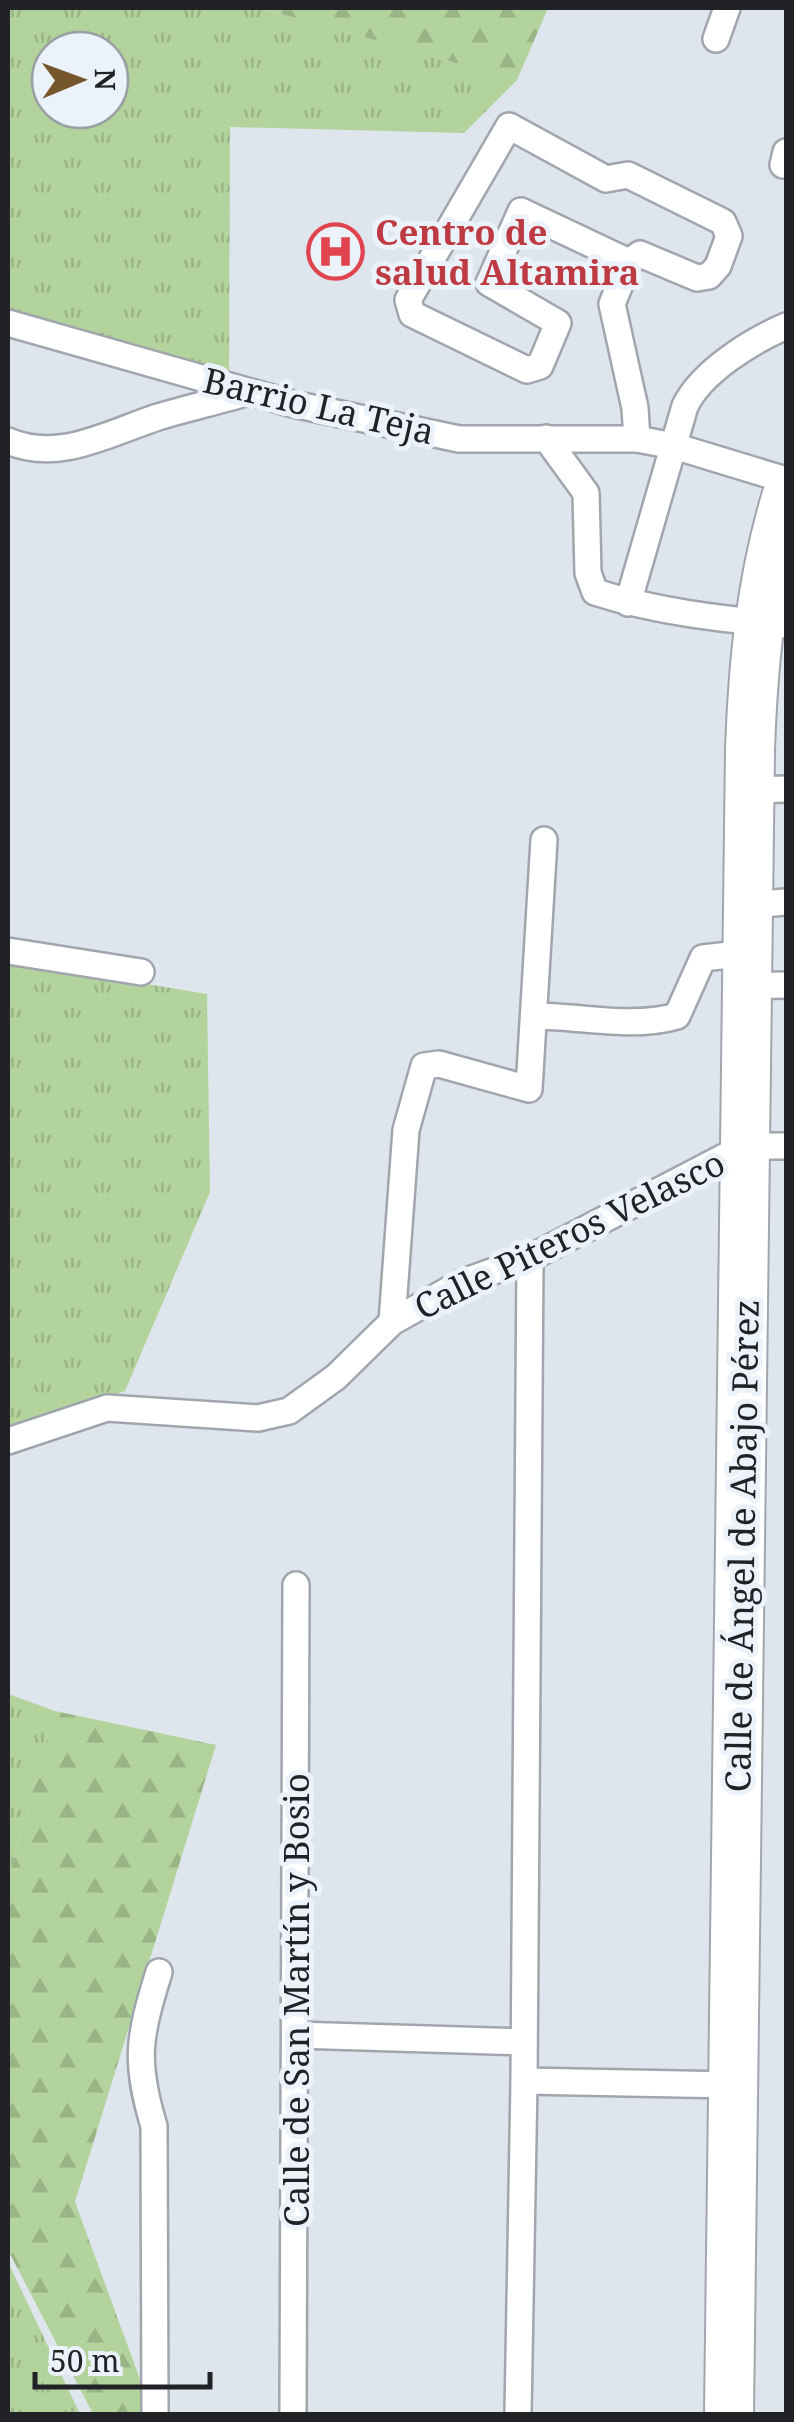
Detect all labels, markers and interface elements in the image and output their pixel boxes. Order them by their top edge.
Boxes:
north arrow [30,30,130,130]
text: N [87,68,125,91]
place label: Centro de salud Altamira [375,208,640,295]
hospital icon: Centro de salud Altamira [306,221,366,281]
street label: Barrio La Teja [199,356,439,454]
street label: Calle Piteros Velasco [406,1138,732,1330]
street label: Calle de Ángel de Abajo Pérez [713,1299,769,1793]
street label: Calle de San Martín y Bosio [272,1773,319,2227]
scale bar [35,2327,210,2389]
text: 50 m [50,2340,120,2381]

